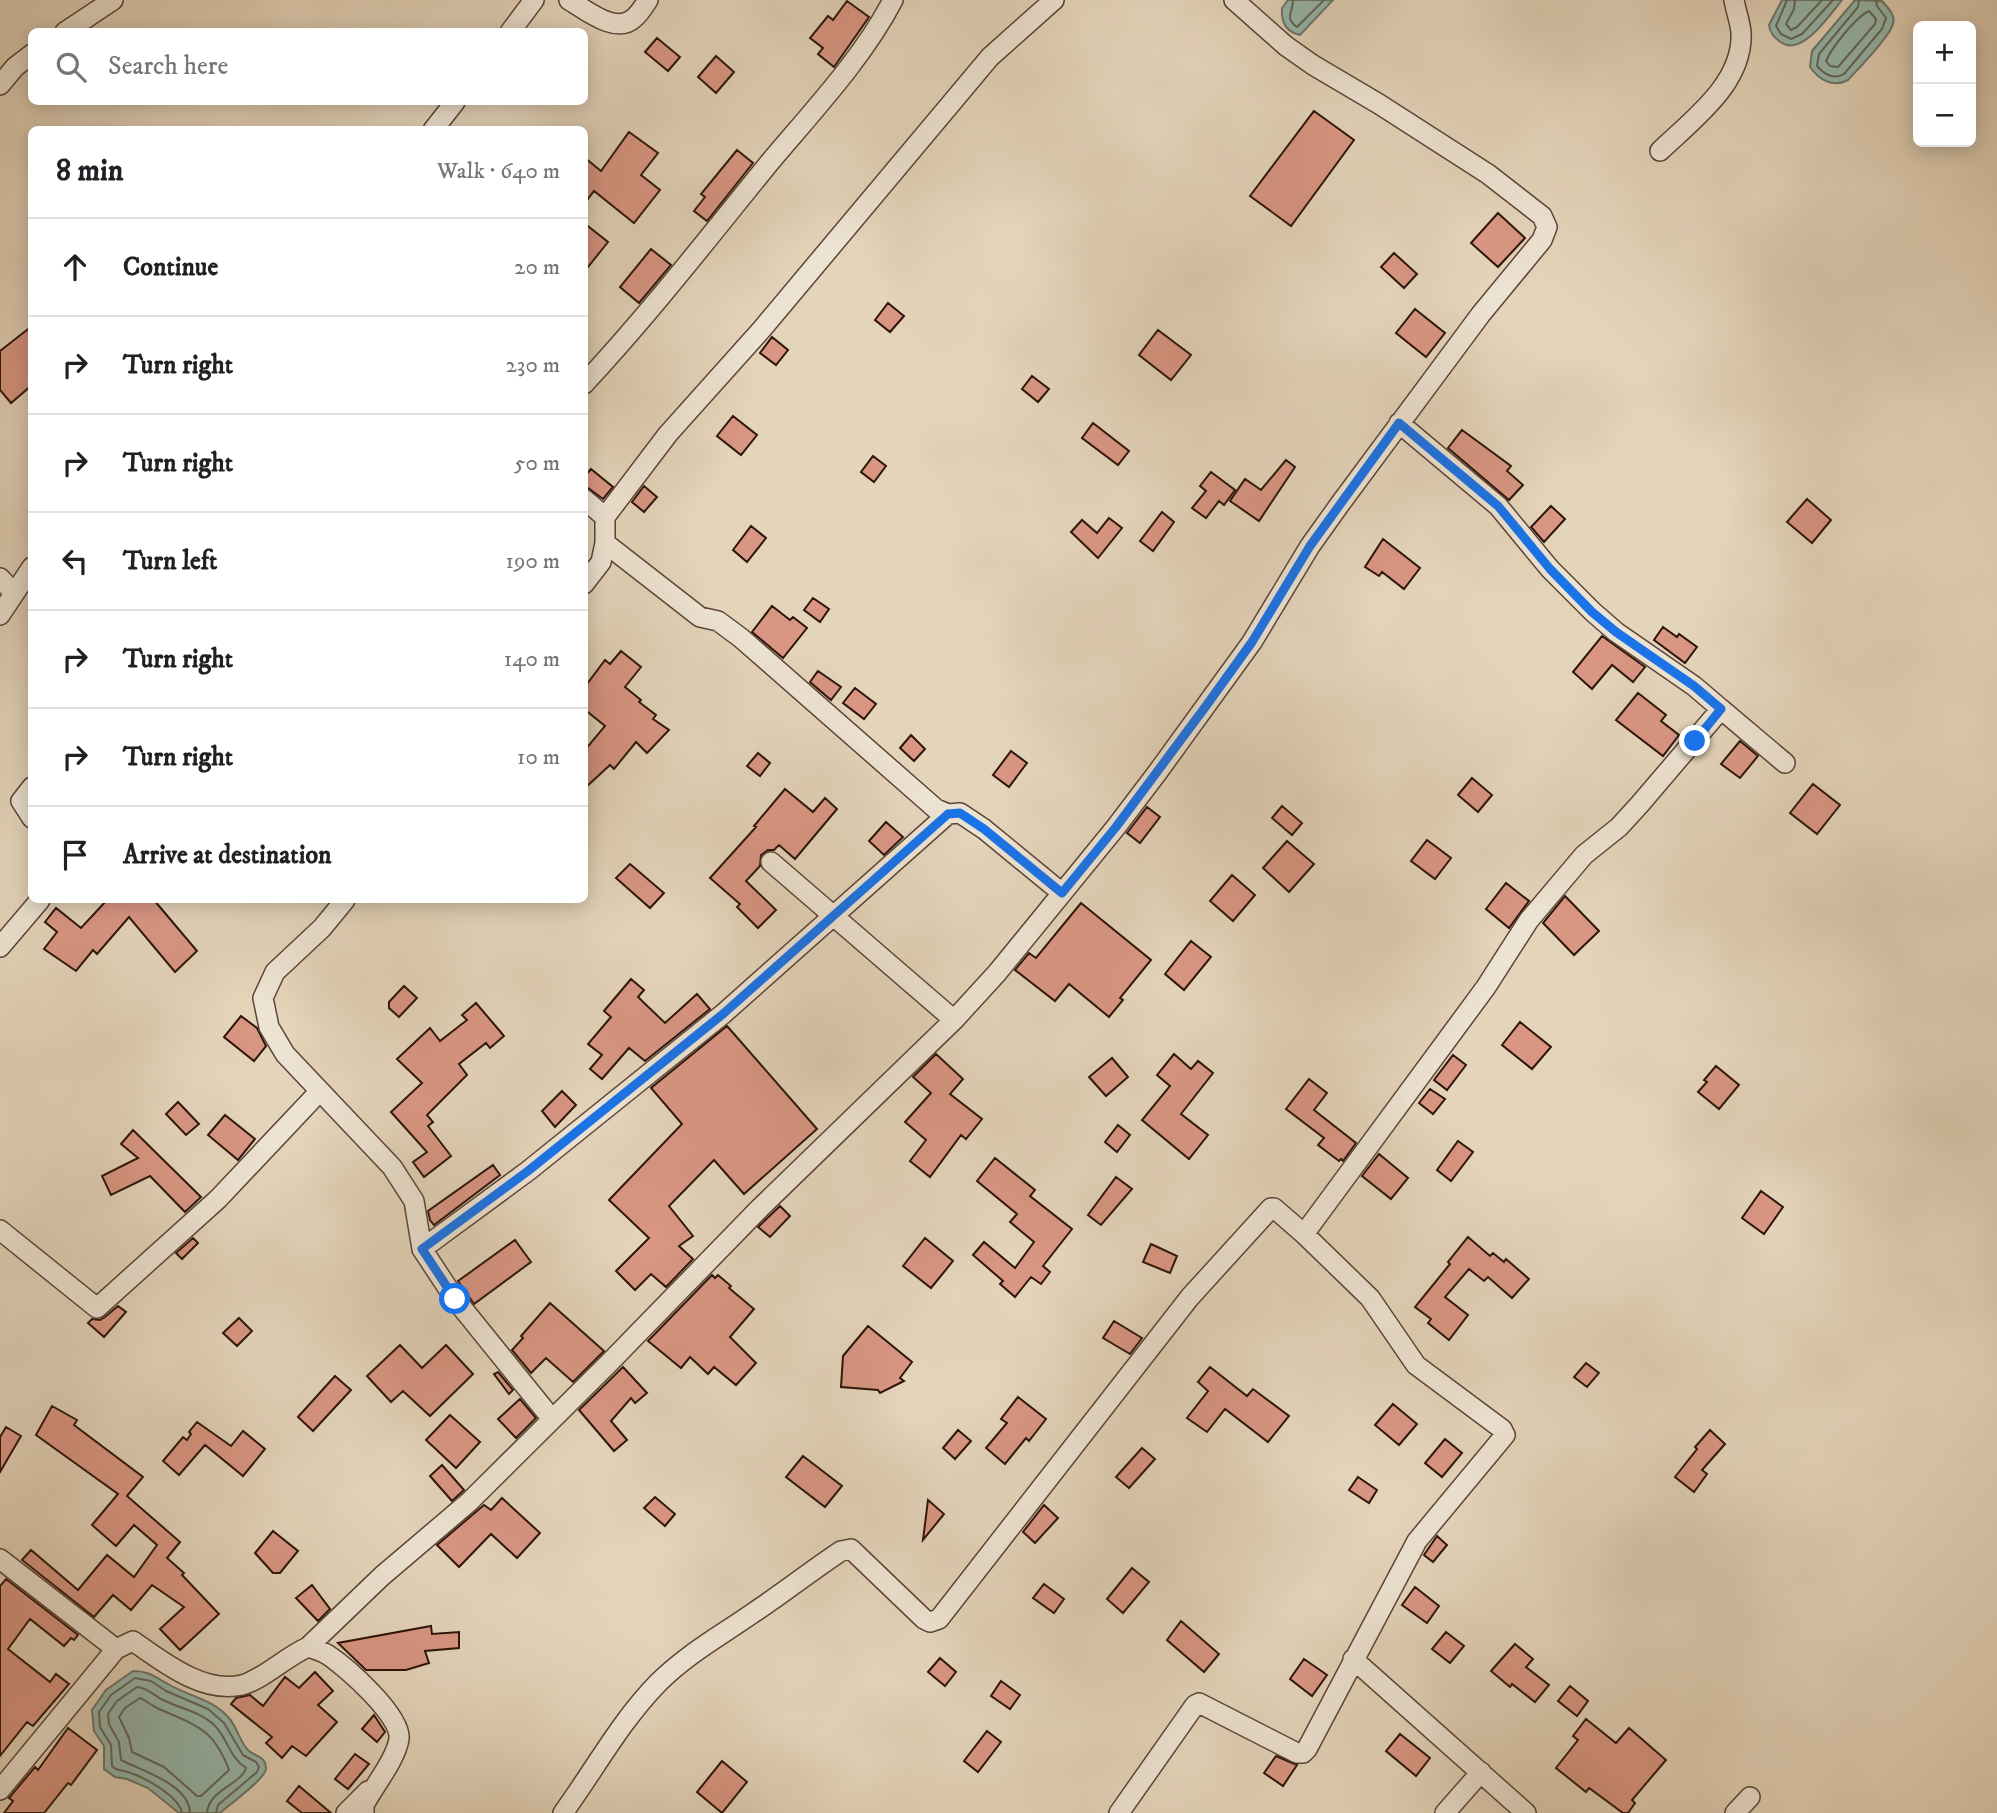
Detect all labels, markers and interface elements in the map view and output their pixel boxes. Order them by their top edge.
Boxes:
map controls [1913,21,1976,147]
button: + [1913,21,1976,84]
search box [28,28,588,105]
icon: search [52,48,90,86]
text: Search here [108,50,228,83]
button: − [1913,84,1976,147]
text: 8 min [56,153,123,190]
text: Walk · 640 m [437,157,560,186]
icon: ahead [56,248,94,286]
text: Continue [123,251,218,284]
text: 20 m [514,253,560,282]
icon: right [56,346,94,384]
text: Turn right [123,349,233,382]
text: 230 m [506,351,560,380]
icon: right [56,444,94,482]
text: Turn right [123,447,233,480]
text: 50 m [514,449,560,478]
icon: left [56,542,94,580]
text: Turn left [123,545,217,578]
text: 190 m [506,547,560,576]
icon: right [56,640,94,678]
text: Turn right [123,643,233,676]
text: 140 m [504,645,560,674]
route end [1679,725,1710,756]
icon: right [56,738,94,776]
text: Turn right [123,741,233,774]
text: 10 m [517,743,560,772]
icon: arrive [56,836,94,874]
text: Arrive at destination [123,839,332,872]
route start [439,1283,470,1314]

